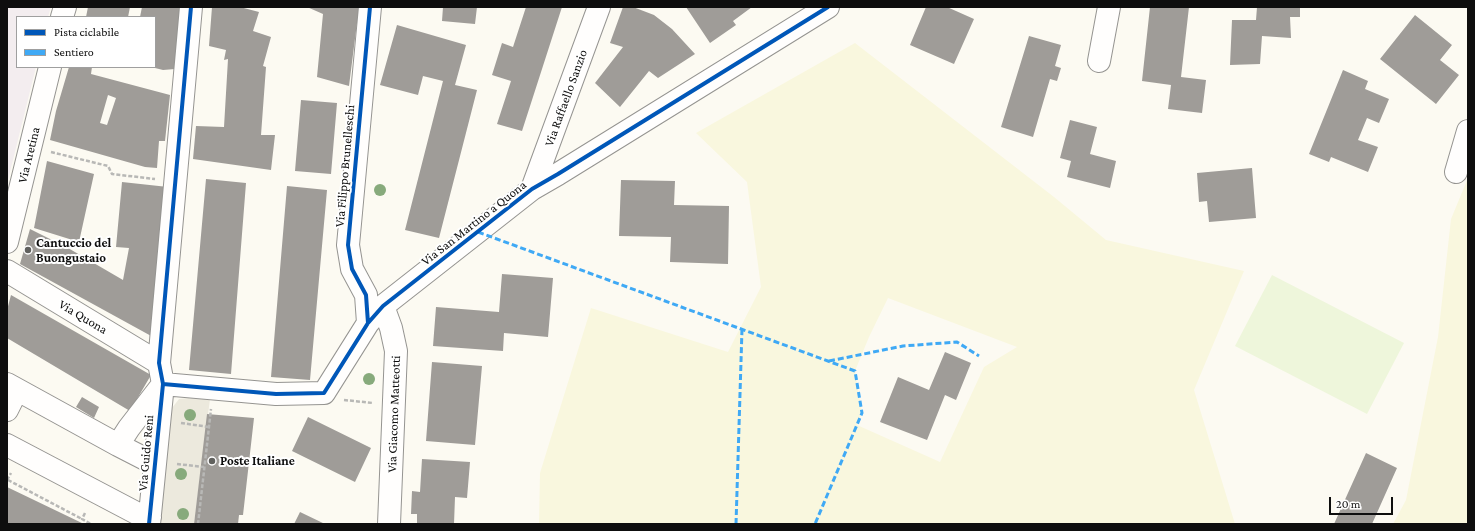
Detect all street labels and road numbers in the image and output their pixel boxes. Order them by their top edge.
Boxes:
street label: Via Raffaello Sanzio [541,48,591,148]
street label: Via Filippo Brunelleschi [332,104,358,228]
street label: Via Aretina [15,125,43,185]
street label: Via San Martino a Quona [418,177,530,269]
street label: Via Quona [56,296,110,338]
street label: Via Giacomo Matteotti [384,355,404,473]
street label: Via Guido Reni [135,414,157,492]

